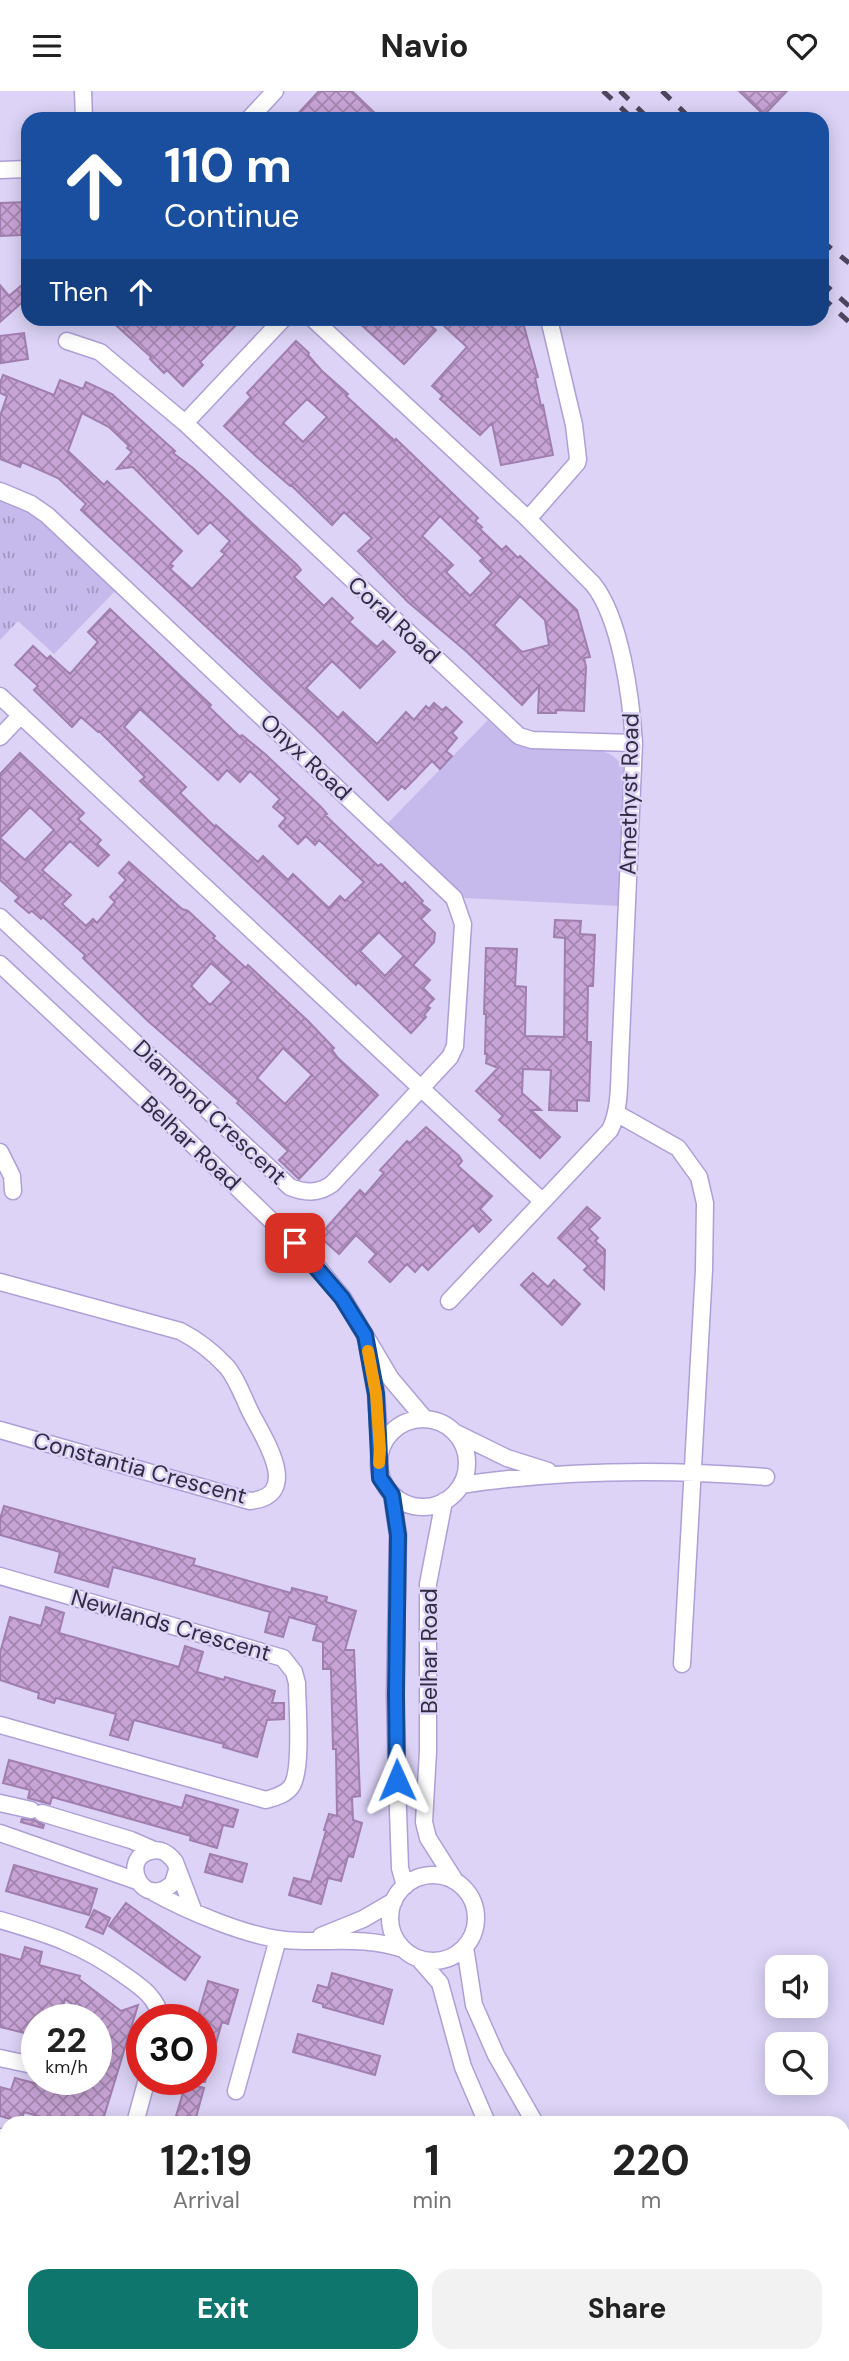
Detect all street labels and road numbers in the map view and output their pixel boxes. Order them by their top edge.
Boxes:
street label: Coral Road [341,569,447,671]
street label: Onyx Road [254,707,358,807]
street label: Amethyst Road [613,713,645,875]
street label: Diamond Crescent [127,1033,293,1191]
street label: Belhar Road [135,1089,247,1197]
street label: Constantia Crescent [30,1425,250,1511]
street label: Newlands Crescent [68,1582,274,1668]
street label: Belhar Road [414,1588,444,1714]

